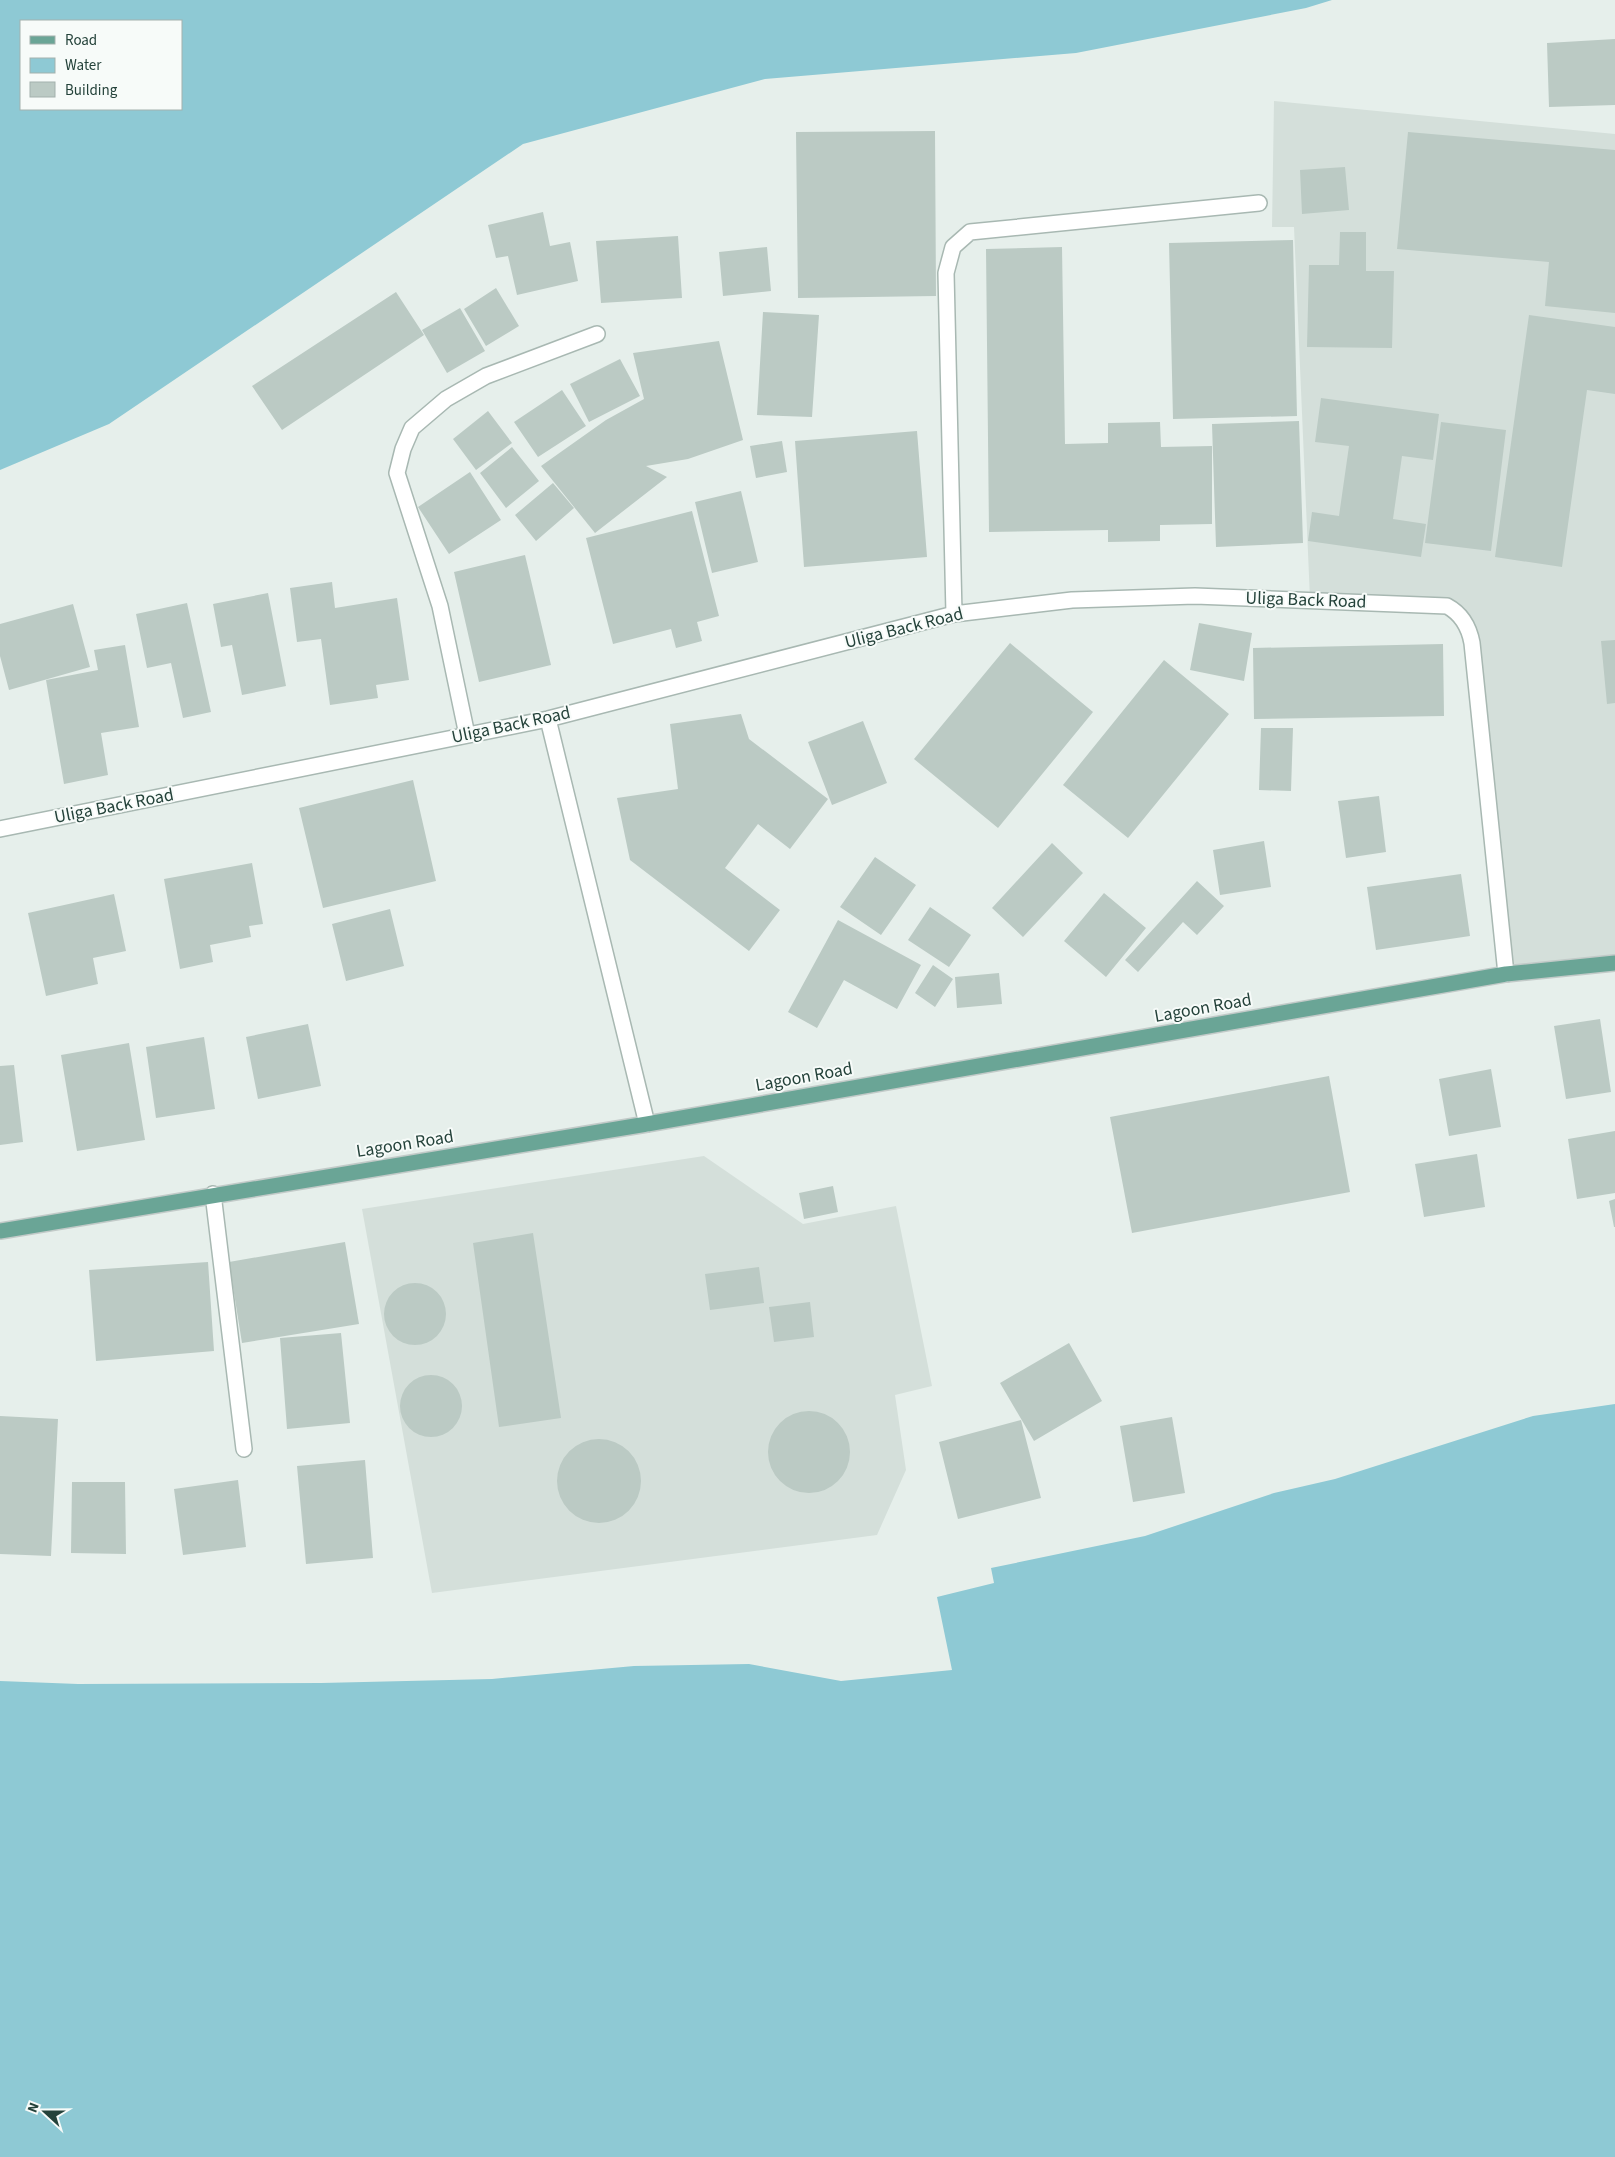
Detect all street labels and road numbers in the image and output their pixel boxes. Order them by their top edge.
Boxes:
street label: Uliga Back Road [1245,585,1367,615]
street label: Uliga Back Road [842,601,966,655]
street label: Uliga Back Road [449,700,573,750]
street label: Uliga Back Road [52,782,176,830]
street label: Lagoon Road [1152,987,1254,1029]
street label: Lagoon Road [753,1056,855,1098]
street label: Lagoon Road [355,1124,455,1164]

